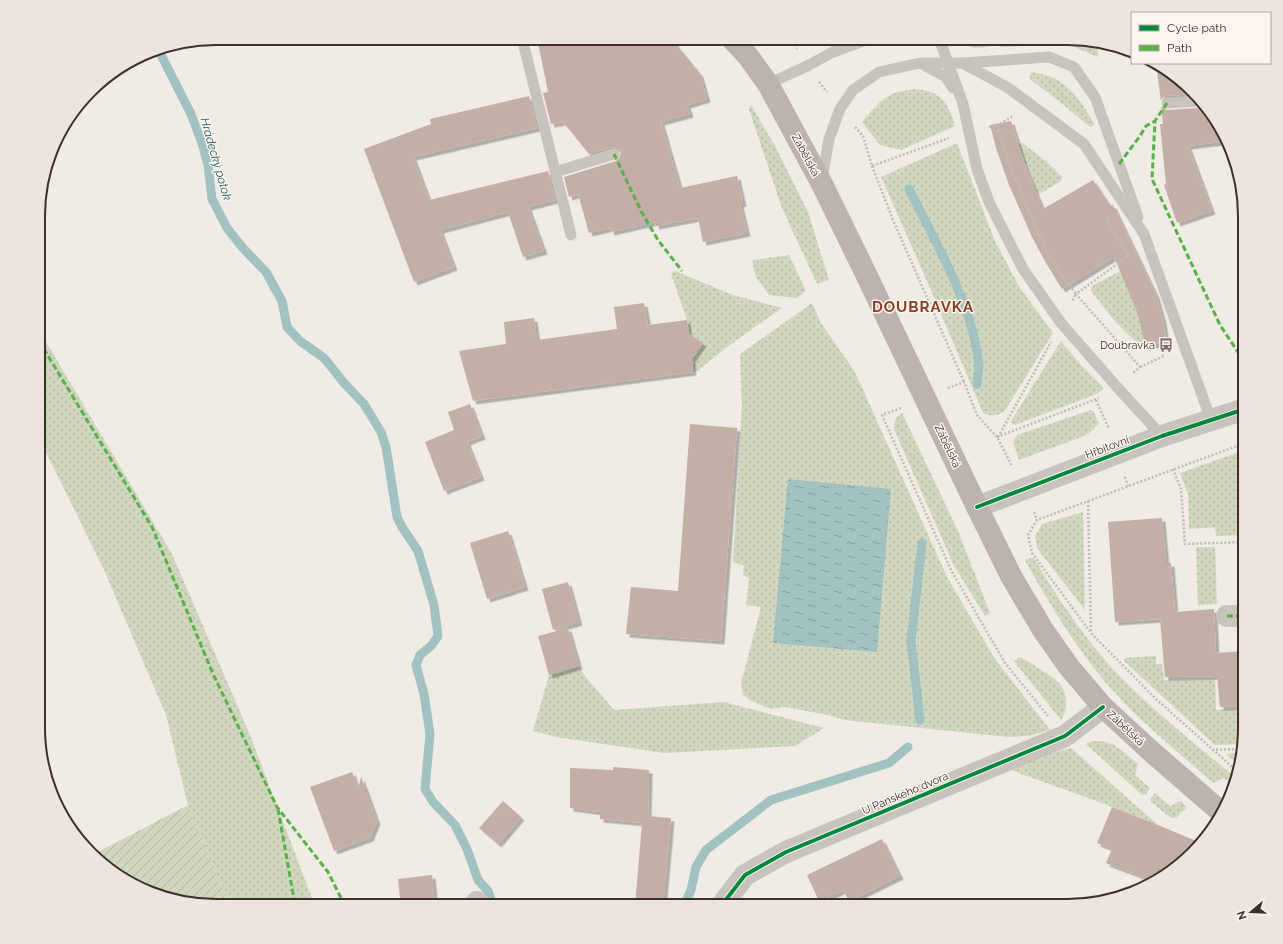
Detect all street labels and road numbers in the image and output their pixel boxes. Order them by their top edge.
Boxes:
street label: Zábělská [789,132,822,179]
street label: Zábělská [932,422,963,470]
street label: Hřbitovní [1083,433,1131,462]
street label: Zábělská [1104,708,1147,749]
street label: U Panského dvora [860,769,950,817]

